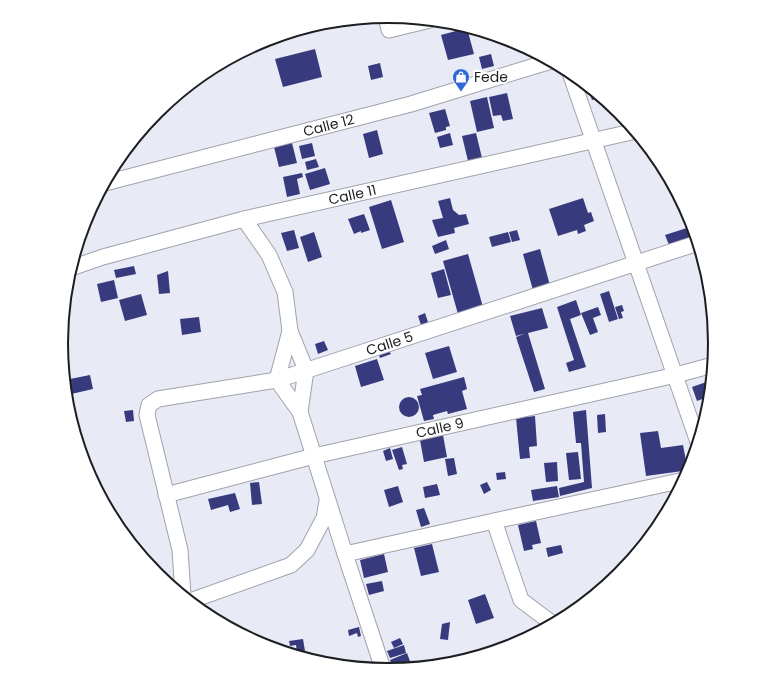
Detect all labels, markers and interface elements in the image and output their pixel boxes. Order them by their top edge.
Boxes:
shop icon: Fede [451,67,471,92]
place label: Fede [474,67,508,87]
street label: Calle 12 [301,109,356,141]
street label: Calle 11 [327,180,378,210]
street label: Calle 5 [363,326,416,360]
street label: Calle 9 [414,413,466,443]

